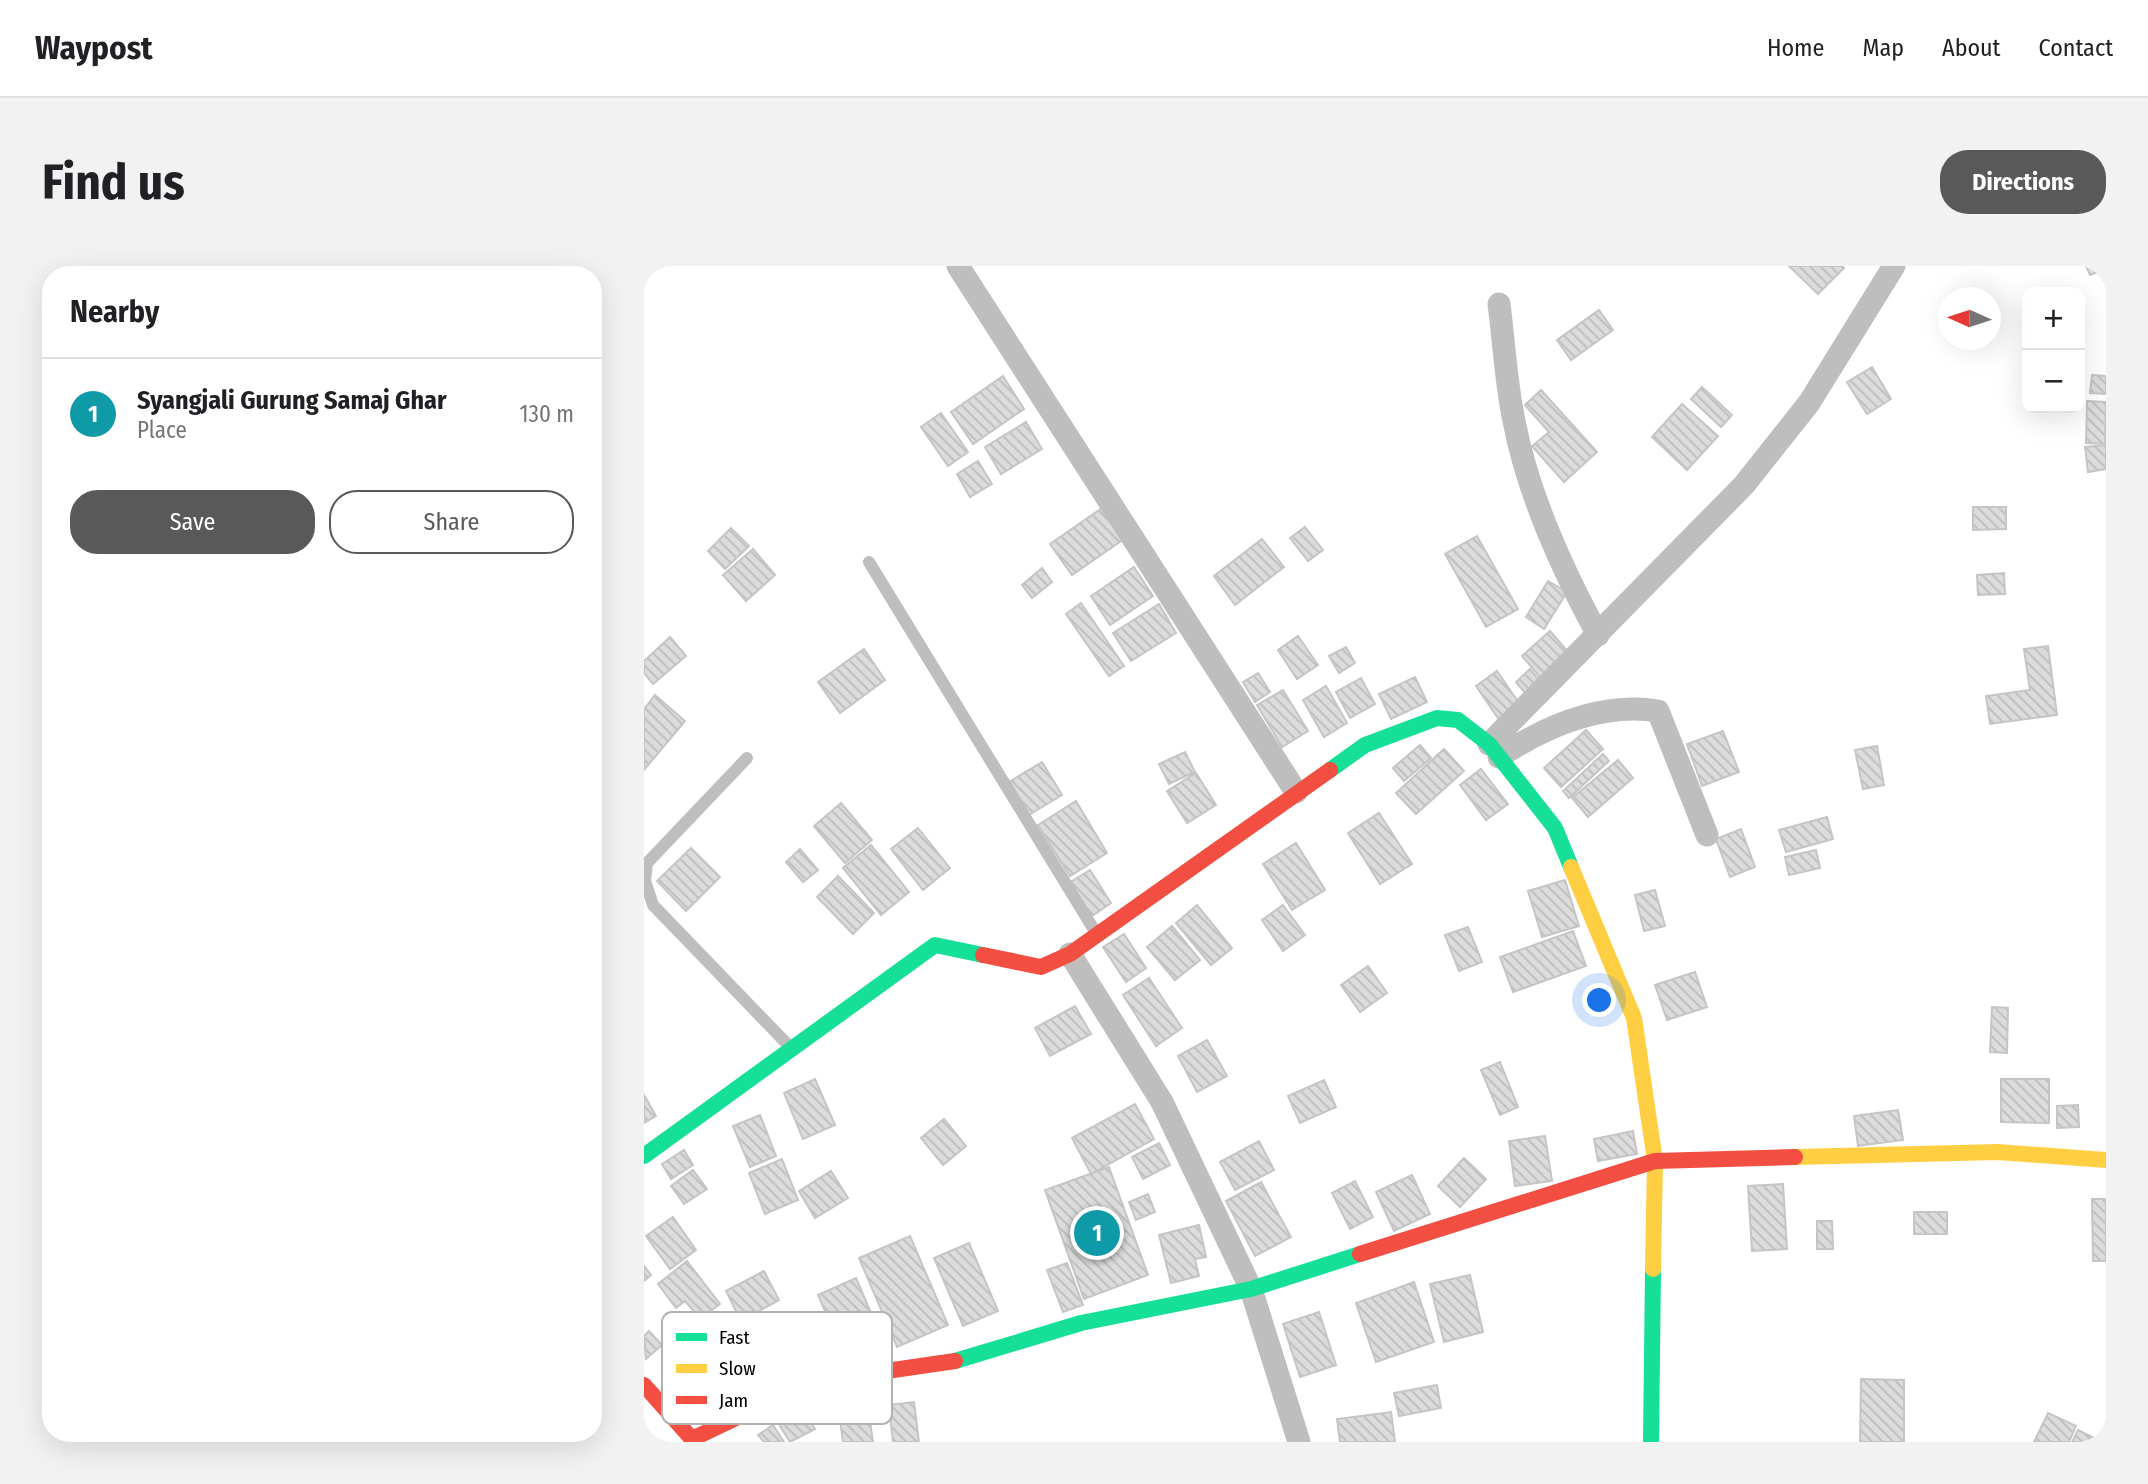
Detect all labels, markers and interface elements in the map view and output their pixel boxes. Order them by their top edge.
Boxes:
text: Waypost [35,28,153,68]
text: Home [1767,34,1824,62]
text: Map [1862,34,1904,62]
text: About [1942,34,2000,62]
text: Contact [2038,34,2113,62]
button: Directions [1940,150,2106,214]
text: Find us [42,153,185,212]
north arrow [1938,287,2001,350]
map controls [2022,287,2085,413]
button: + [2022,287,2085,350]
text: Nearby [70,294,159,330]
button: − [2022,350,2085,413]
text: Syangjali Gurung Samaj Ghar [137,385,446,416]
text: 1 [88,400,98,428]
text: 130 m [520,400,574,428]
text: Place [137,416,187,444]
button: Save [70,490,315,554]
button: Share [329,490,574,554]
your location [1582,983,1616,1017]
pin: 1 [1074,1207,1120,1259]
legend [662,1312,892,1424]
text: Fast [719,1326,750,1349]
text: Slow [719,1357,756,1380]
text: Jam [719,1389,748,1412]

